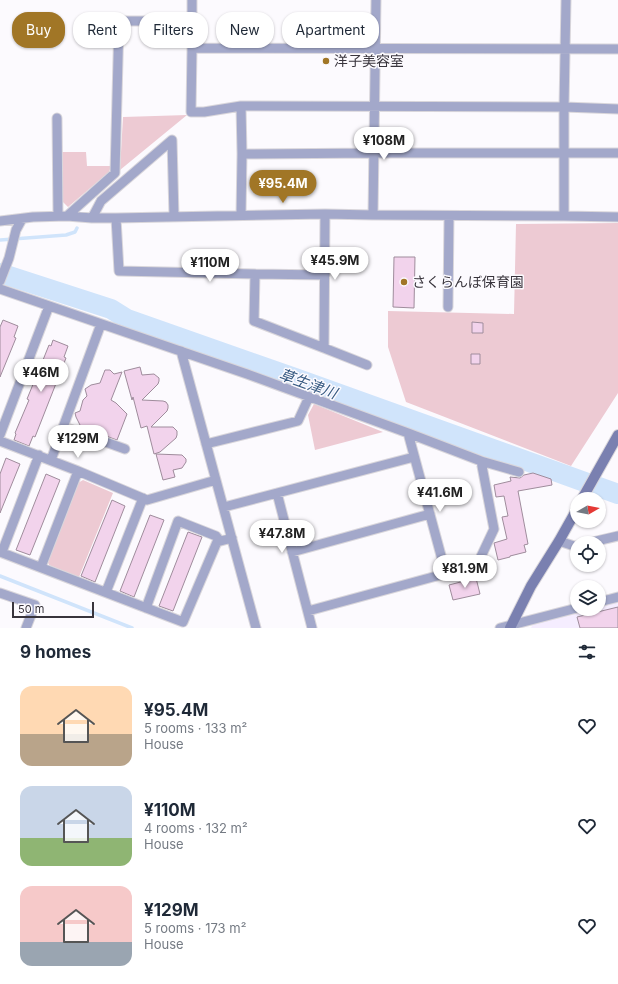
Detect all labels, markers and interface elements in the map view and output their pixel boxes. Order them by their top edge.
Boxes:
chip: Buy [12,12,65,48]
chip: Rent [73,12,131,48]
chip: Filters [139,12,208,48]
chip: New [216,12,274,48]
chip: Apartment [282,12,379,48]
place label: 洋子美容室 [334,52,404,69]
marker: 洋子美容室 [321,56,331,66]
pin: ¥108M [356,127,412,161]
text: ¥108M [363,132,405,148]
pin: ¥95.4M [250,170,316,204]
text: ¥95.4M [258,175,308,191]
pin: ¥45.9M [302,247,368,281]
pin: ¥110M [182,249,238,283]
text: ¥45.9M [311,252,359,268]
text: ¥110M [190,254,230,270]
place label: さくらんぼ保育園 [412,273,524,290]
marker: さくらんぼ保育園 [399,277,409,287]
pin: ¥46M [17,359,65,393]
text: ¥46M [23,364,59,380]
water label: 草生津川 [277,364,341,403]
pin: ¥129M [50,425,106,459]
text: ¥129M [57,430,99,446]
pin: ¥41.6M [407,479,473,513]
text: ¥41.6M [417,484,463,500]
north arrow [570,492,606,528]
map controls [570,492,606,616]
pin: ¥47.8M [249,520,315,554]
text: ¥47.8M [259,525,305,541]
button: locate [570,536,606,572]
pin: ¥81.9M [432,555,498,589]
text: ¥81.9M [442,560,488,576]
button: layers [570,580,606,616]
scale bar [12,600,94,619]
text: 50 m [18,602,44,616]
icon: filters [576,641,598,663]
text: 9 homes [20,642,91,662]
text: ¥95.4M [144,700,208,720]
icon: home [52,702,100,750]
icon: heart [576,715,598,737]
text: 5 rooms · 133 m² [144,720,247,736]
text: House [144,736,184,752]
text: ¥110M [144,800,196,820]
icon: home [52,802,100,850]
icon: heart [576,815,598,837]
text: 4 rooms · 132 m² [144,820,248,836]
text: House [144,836,184,852]
text: ¥129M [144,900,199,920]
icon: home [52,902,100,950]
icon: heart [576,915,598,937]
text: 5 rooms · 173 m² [144,920,246,936]
text: House [144,936,184,952]

